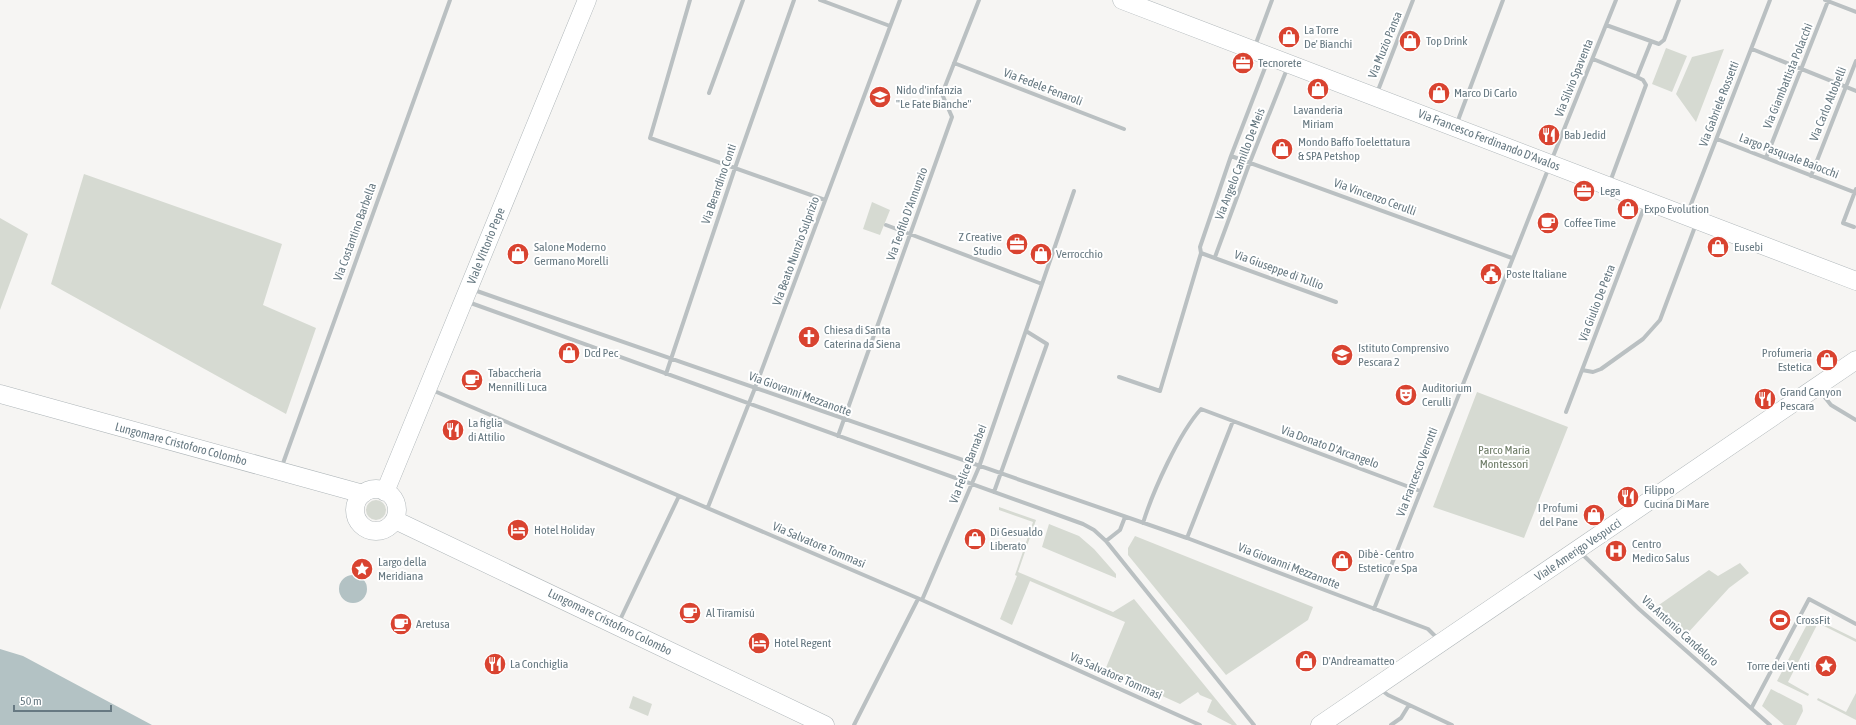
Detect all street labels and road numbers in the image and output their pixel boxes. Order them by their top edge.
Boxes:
street label: Via Muzio Pansa [1365,9,1405,81]
street label: Via Giambattista Polacchi [1760,21,1816,131]
street label: Via Silvio Spaventa [1552,37,1596,119]
street label: Via Gabriele Rossetti [1696,59,1742,149]
street label: Via Fedele Fenaroli [1001,65,1085,109]
street label: Via Carlo Altobelli [1807,65,1849,143]
street label: Via Angelo Camillo De Meis [1212,106,1268,222]
street label: Via Francesco Ferdinando D'Avalos [1416,106,1562,174]
street label: Largo Pasquale Baiocchi [1737,131,1841,181]
street label: Via Berardino Conti [699,142,739,226]
street label: Via Teofilo D'Annunzio [884,165,931,263]
street label: Via Vincenzo Cerulli [1332,176,1418,218]
street label: Via Costantino Barbella [331,181,379,283]
street label: Via Beato Nunzio Sulprizio [770,194,822,307]
street label: Viale Vittorio Pepe [464,206,508,286]
street label: Via Giuseppe di Tullio [1232,247,1326,293]
street label: Via Giulio De Petra [1576,263,1618,343]
street label: Via Giovanni Mezzanotte [747,369,853,419]
street label: Lungomare Cristoforo Colombo [113,420,249,468]
street label: Via Felice Barnabei [947,423,989,505]
street label: Via Donato D'Arcangelo [1279,423,1381,471]
street label: Via Francesco Verrotti [1394,425,1440,519]
street label: Viale Amerigo Vespucci [1532,516,1624,584]
street label: Via Salvatore Tommasi [770,519,868,571]
street label: Via Giovanni Mezzanotte [1236,540,1342,592]
street label: Lungomare Cristoforo Colombo [546,586,675,658]
street label: Via Antonio Candeloro [1639,593,1721,669]
street label: Via Salvatore Tommasi [1068,649,1164,703]

